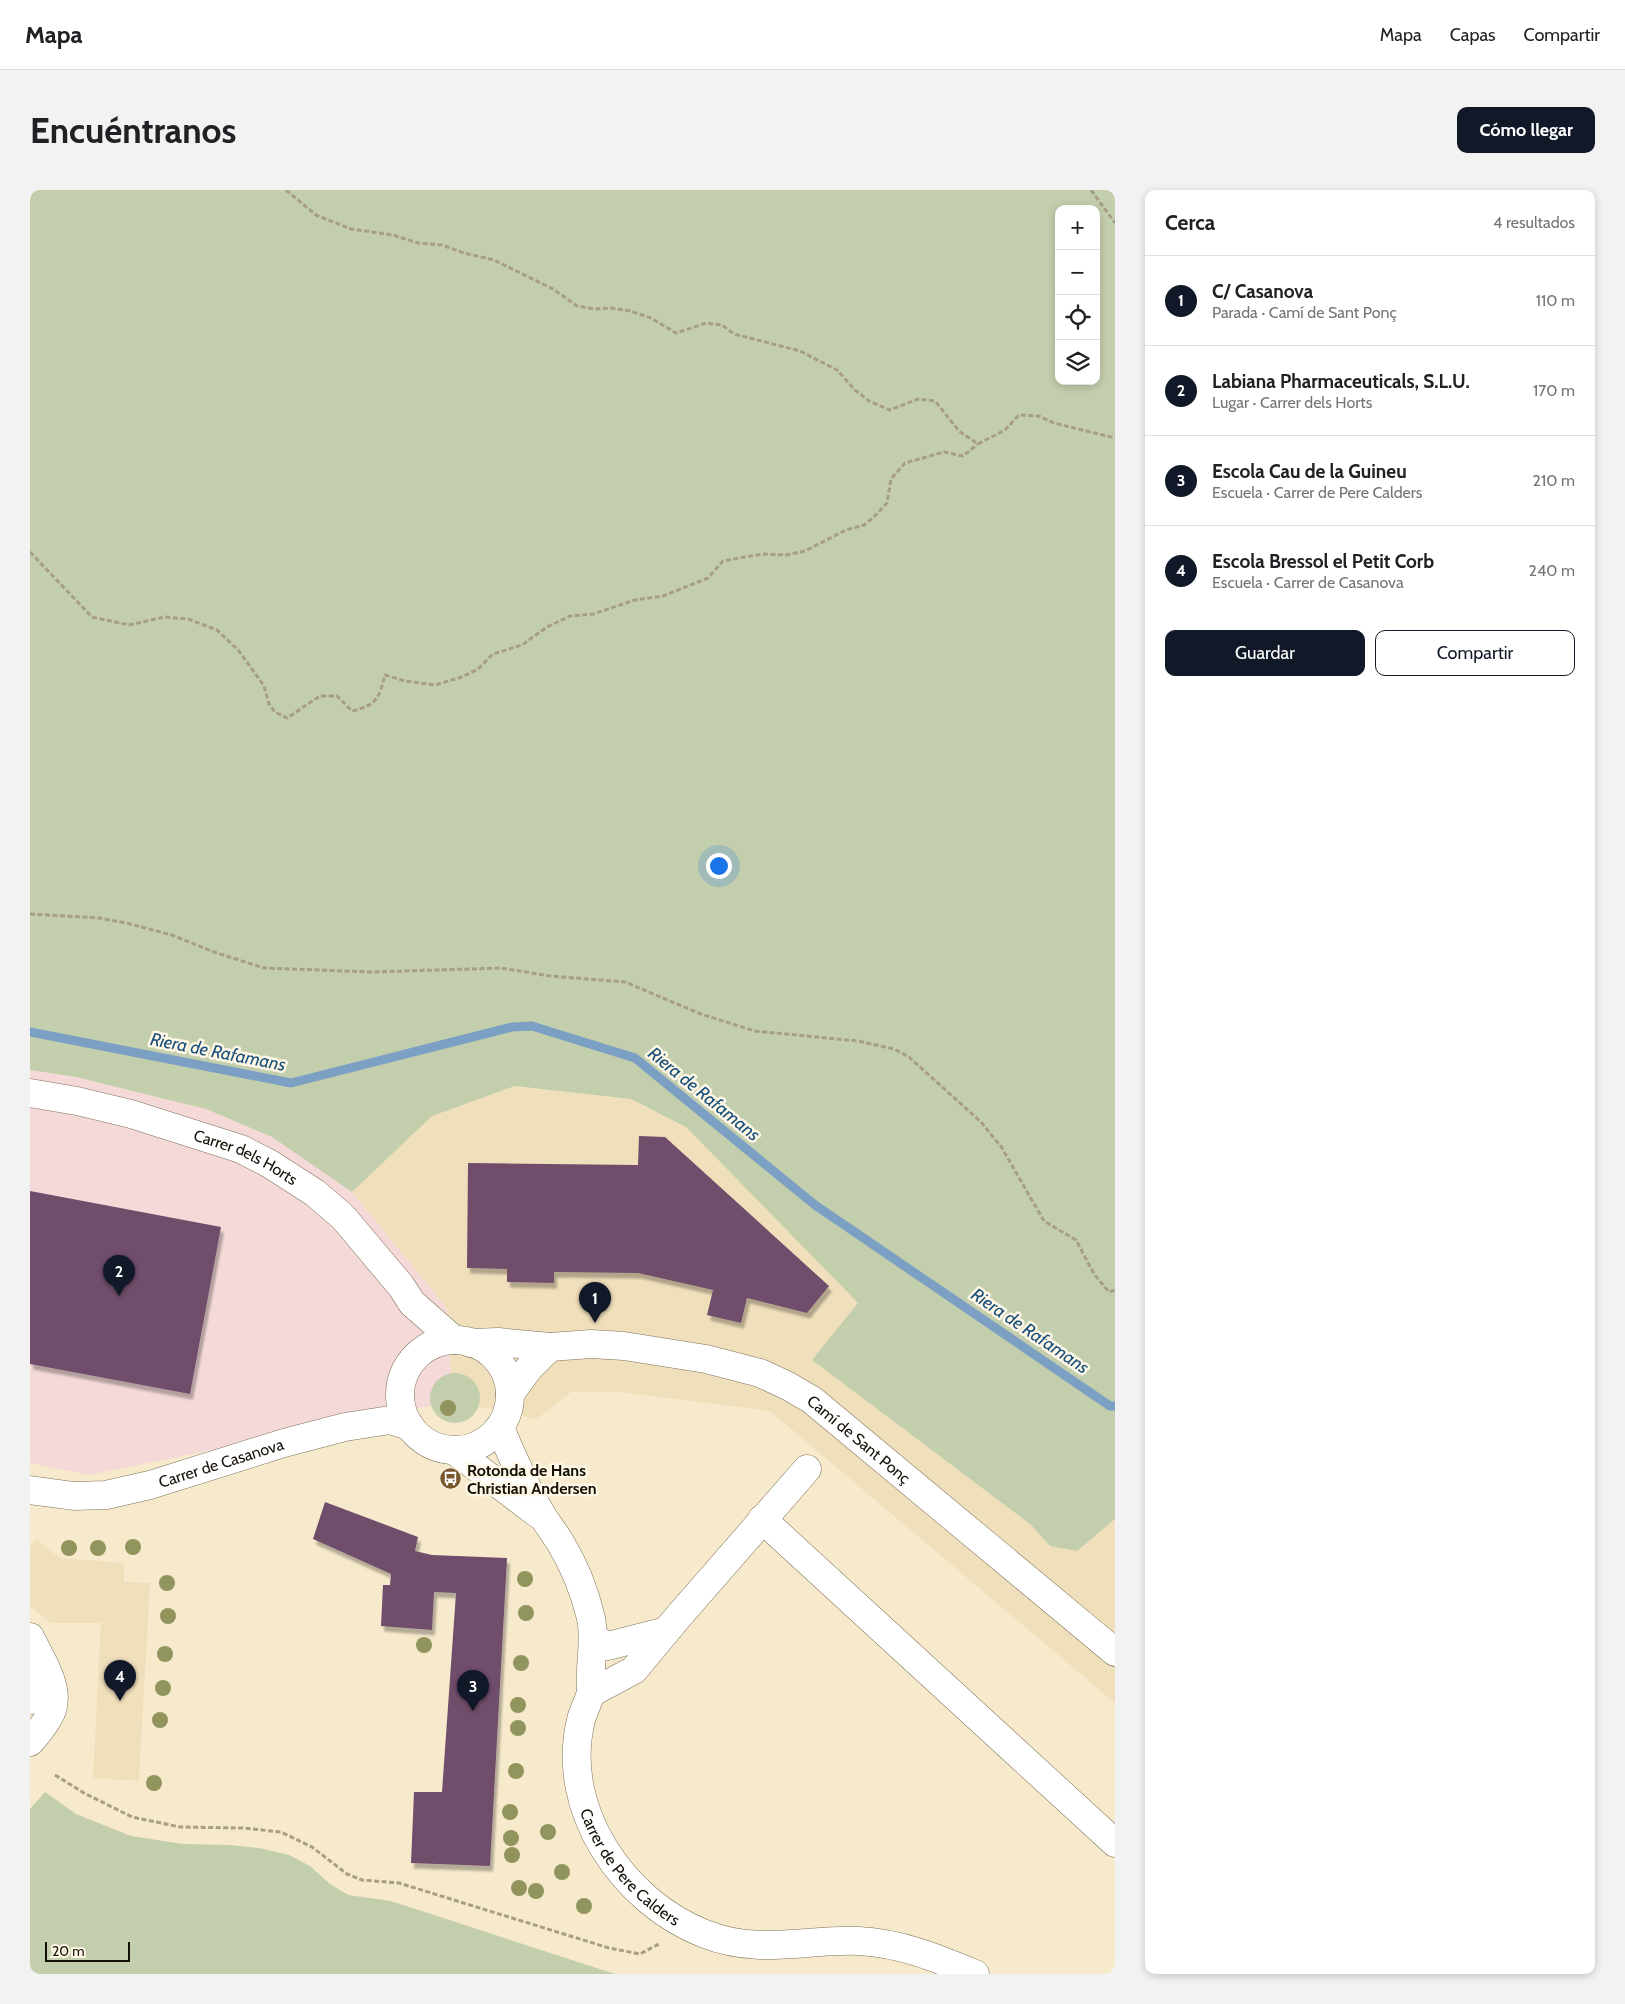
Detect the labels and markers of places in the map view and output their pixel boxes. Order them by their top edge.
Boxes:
pin: 2 [103,1255,135,1296]
pin: 1 [579,1282,611,1323]
place label: Rotonda de Hans Christian Andersen [467,1461,597,1498]
bus stop icon: Rotonda de Hans Christian Andersen [439,1467,463,1491]
pin: 4 [104,1660,136,1701]
pin: 3 [457,1670,489,1711]

